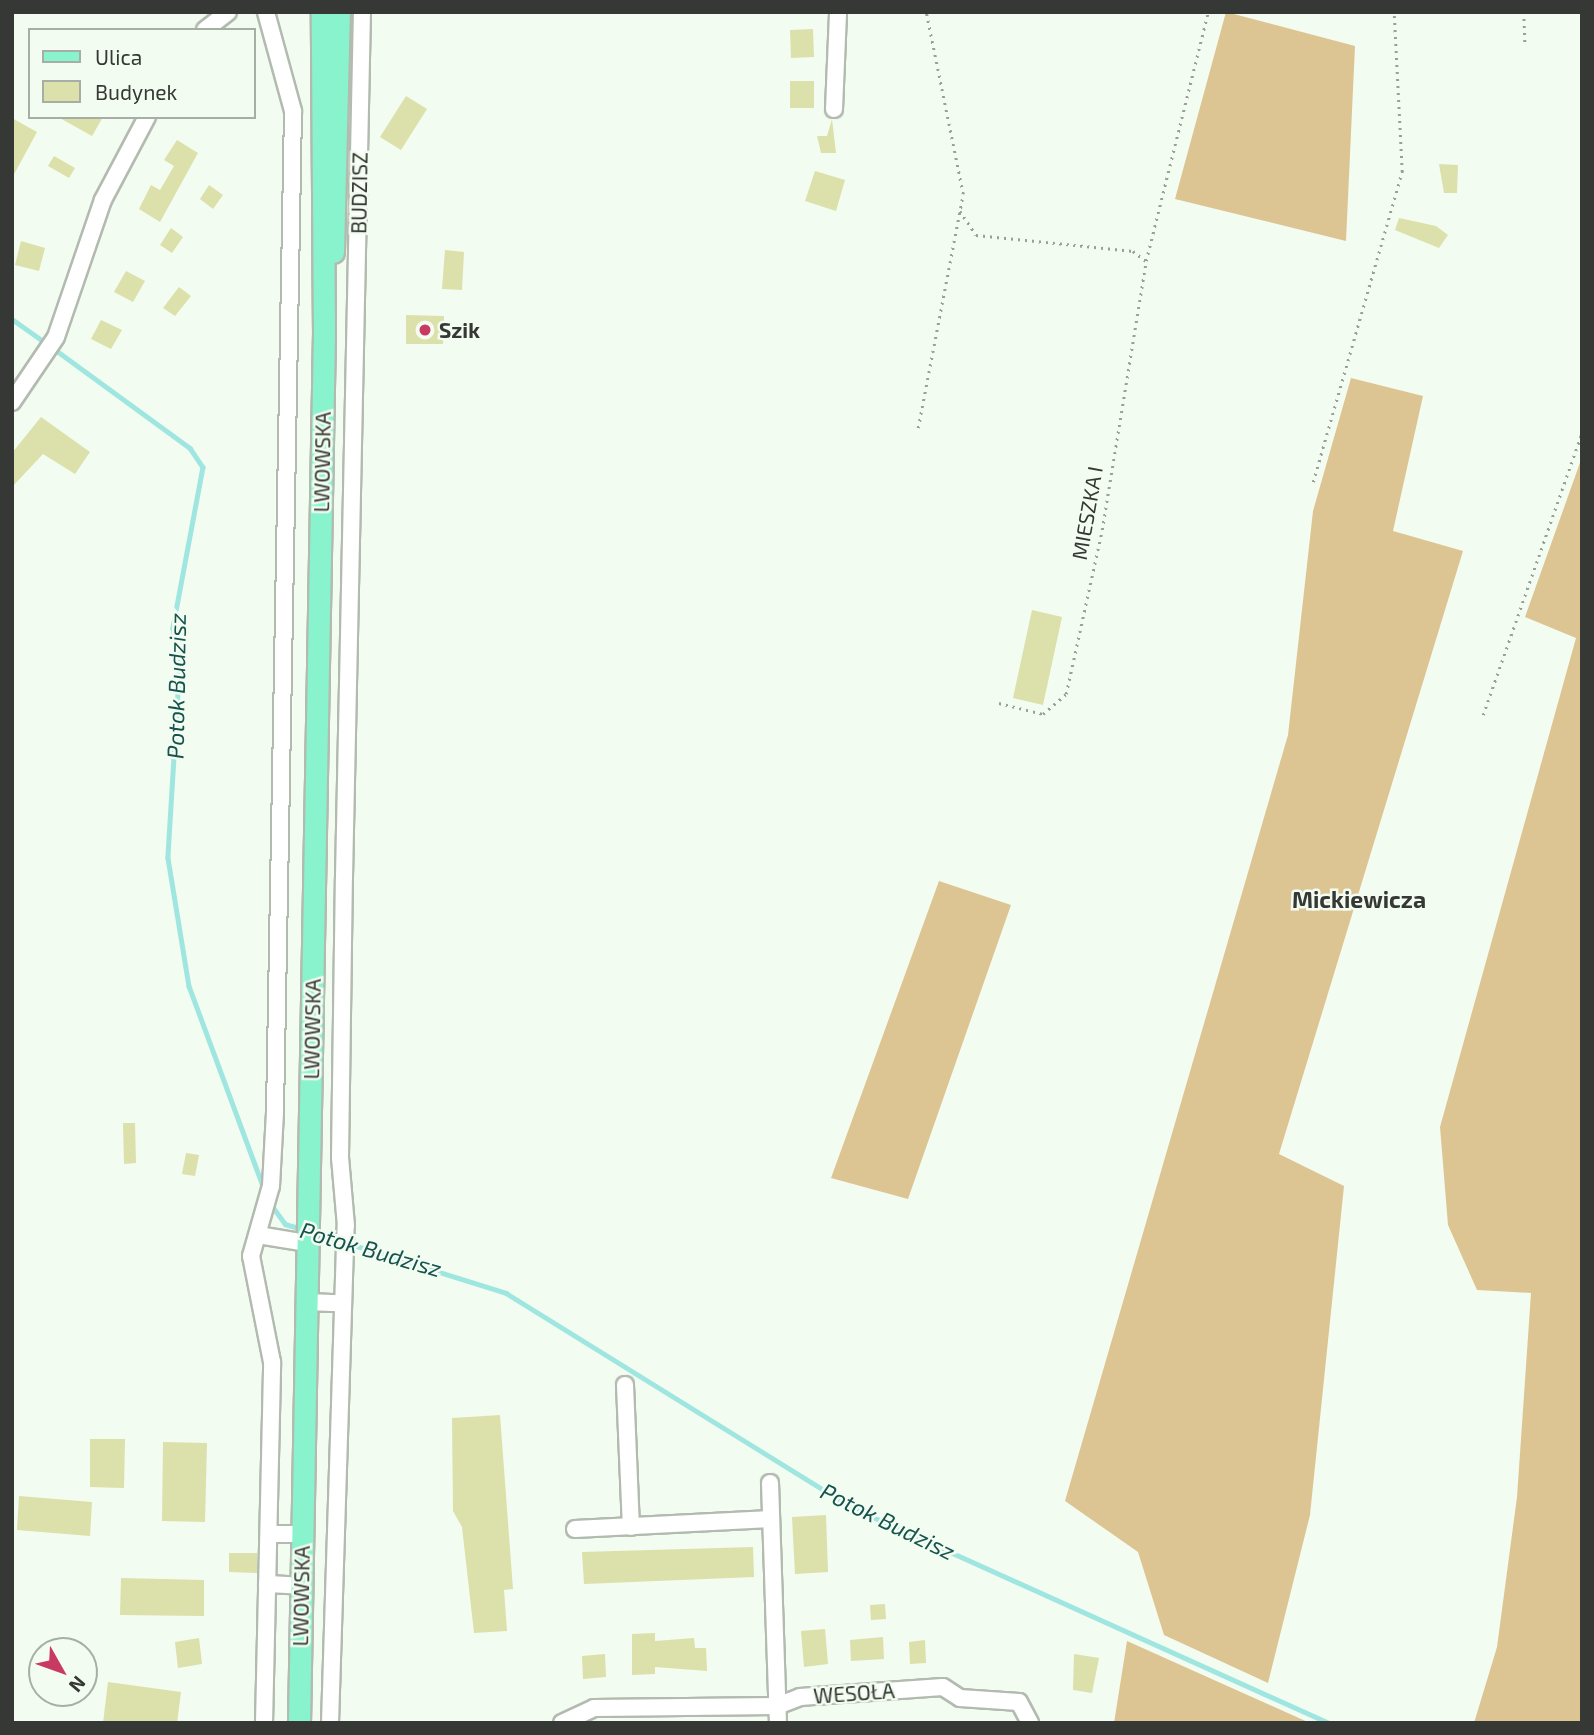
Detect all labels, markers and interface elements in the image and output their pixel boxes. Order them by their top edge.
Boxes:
legend [28,28,256,119]
text: Ulica [95,44,142,69]
text: Budynek [95,79,177,104]
street label: BUDZISZ [346,152,372,234]
place label: Szik [439,317,480,343]
marker: Szik [417,322,433,338]
street label: LWOWSKA [309,411,335,513]
street label: MIESZKA I [1066,464,1108,562]
water label: Potok Budzisz [161,613,191,759]
district label: Mickiewicza [1292,885,1426,913]
street label: LWOWSKA [299,978,325,1080]
water label: Potok Budzisz [297,1216,445,1282]
water label: Potok Budzisz [816,1477,960,1565]
street label: LWOWSKA [288,1545,314,1647]
north arrow [28,1637,98,1707]
text: N [65,1672,91,1697]
street label: WESOŁA [812,1678,896,1708]

